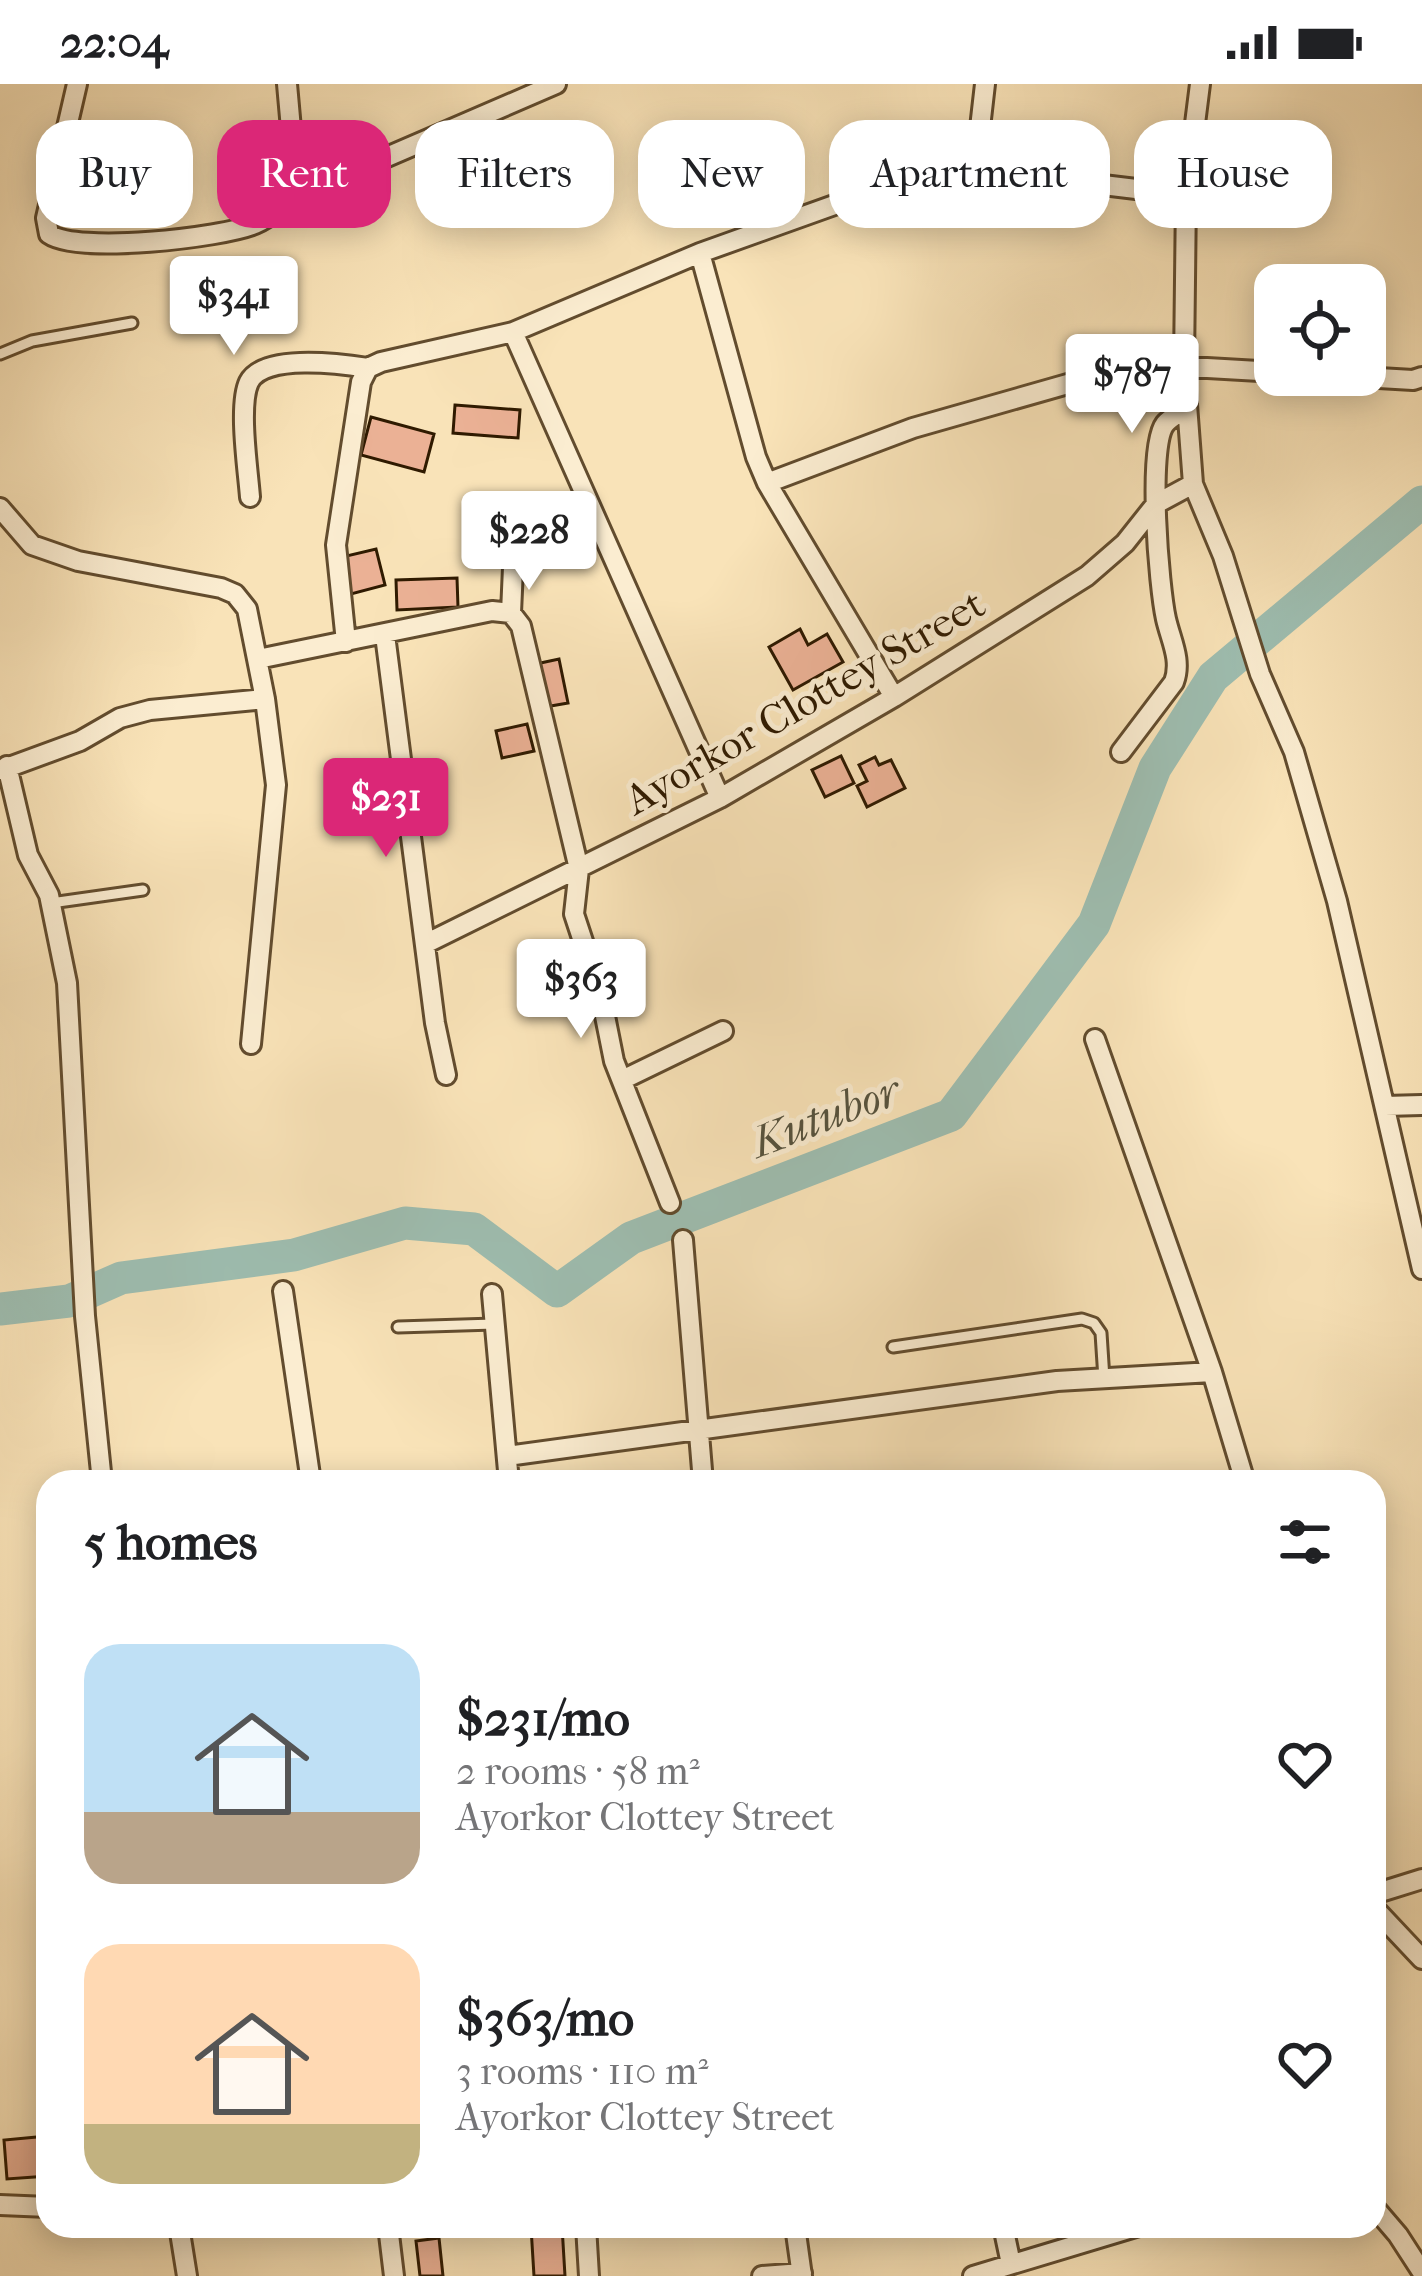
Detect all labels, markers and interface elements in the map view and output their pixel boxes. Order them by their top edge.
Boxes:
text: 22:04 [60,16,168,69]
chip: Buy [36,120,193,228]
chip: Rent [217,120,391,228]
chip: Filters [415,120,614,228]
chip: New [638,120,805,228]
chip: Apartment [829,120,1110,228]
chip: House [1134,120,1332,228]
pin: $341 [163,256,305,358]
map controls [1254,264,1386,396]
button: locate [1254,264,1386,396]
text: $341 [197,272,271,318]
pin: $787 [1061,334,1203,436]
text: $787 [1093,350,1171,396]
pin: $228 [458,491,600,593]
text: $228 [488,507,570,553]
street label: Ayorkor Clottey Street [614,579,993,826]
pin: $231 [315,758,457,860]
text: $231 [350,774,422,820]
pin: $363 [510,939,652,1041]
text: $363 [544,955,618,1001]
water label: Kutubor [741,1063,910,1170]
icon: filters [1272,1509,1338,1575]
text: 5 homes [84,1512,257,1572]
text: $231/mo [456,1688,630,1748]
icon: home [180,1692,324,1836]
icon: heart [1272,1731,1338,1797]
text: 2 rooms · 58 m² [456,1748,700,1794]
text: Ayorkor Clottey Street [456,1794,834,1840]
text: $363/mo [456,1988,634,2048]
icon: home [180,1992,324,2136]
icon: heart [1272,2031,1338,2097]
text: 3 rooms · 110 m² [456,2048,708,2094]
text: Ayorkor Clottey Street [456,2094,834,2140]

